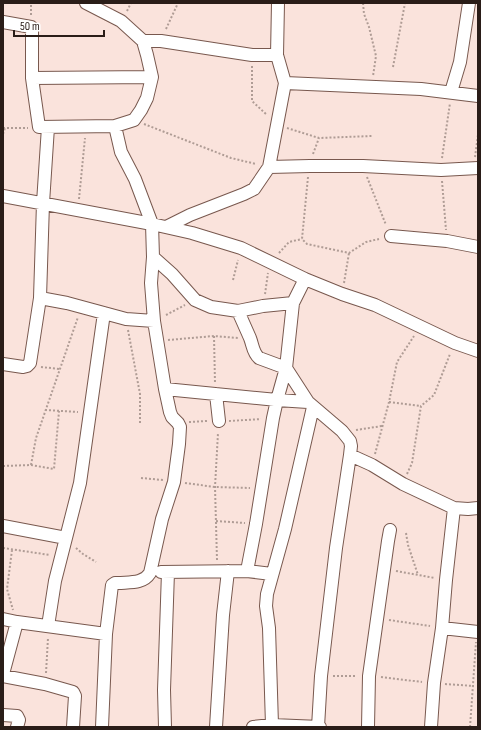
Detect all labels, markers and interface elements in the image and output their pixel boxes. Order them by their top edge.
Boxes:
scale bar [14,12,104,38]
text: 50 m [20,19,40,34]

